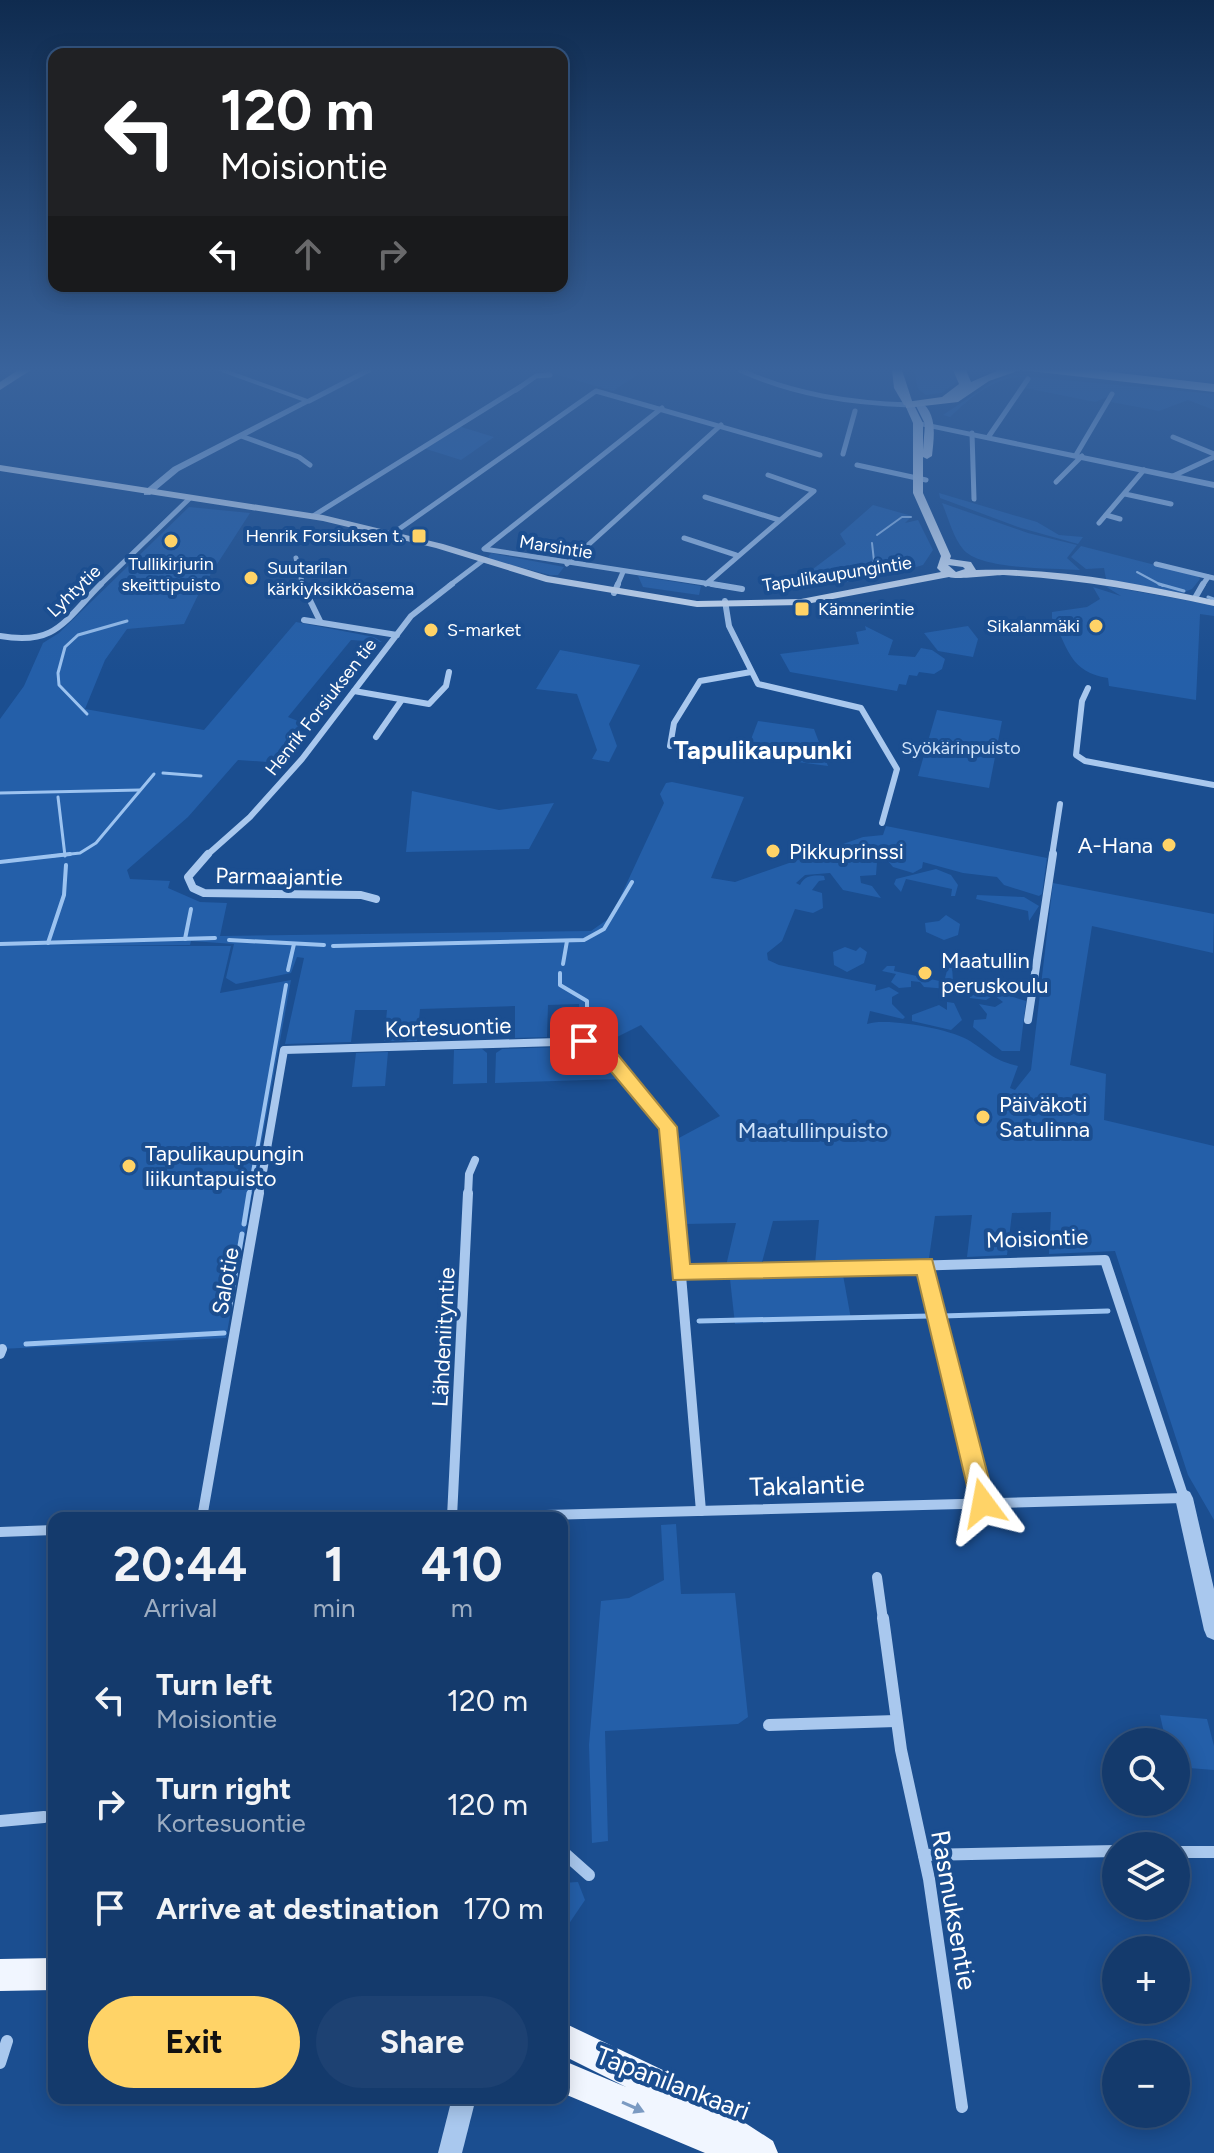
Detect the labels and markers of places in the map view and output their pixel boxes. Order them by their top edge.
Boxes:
place label: Henrik Forsiuksen t. [245,525,403,547]
marker: Henrik Forsiuksen t. [410,527,428,545]
marker: Tullikirjurin skeittipuisto [162,532,180,550]
place label: Tullikirjurin skeittipuisto [121,553,221,596]
place label: Suutarilan kärkiyksikköasema [267,557,414,600]
marker: Suutarilan kärkiyksikköasema [242,569,260,587]
place label: Kämnerintie [818,598,915,620]
marker: Kämnerintie [793,600,811,618]
place label: Sikalanmäki [986,615,1080,637]
marker: Sikalanmäki [1087,617,1105,635]
place label: S-market [447,619,522,641]
marker: S-market [422,621,440,639]
place label: A-Hana [1078,832,1153,859]
marker: A-Hana [1160,836,1178,854]
place label: Pikkuprinssi [789,838,904,865]
marker: Pikkuprinssi [764,842,782,860]
place label: Maatullin peruskoulu [941,947,1049,999]
marker: Maatullin peruskoulu [916,964,934,982]
pin [550,1007,618,1075]
place label: Päiväkoti Satulinna [999,1091,1090,1143]
marker: Päiväkoti Satulinna [974,1108,992,1126]
place label: Tapulikaupungin liikuntapuisto [145,1140,304,1192]
marker: Tapulikaupungin liikuntapuisto [120,1157,138,1175]

